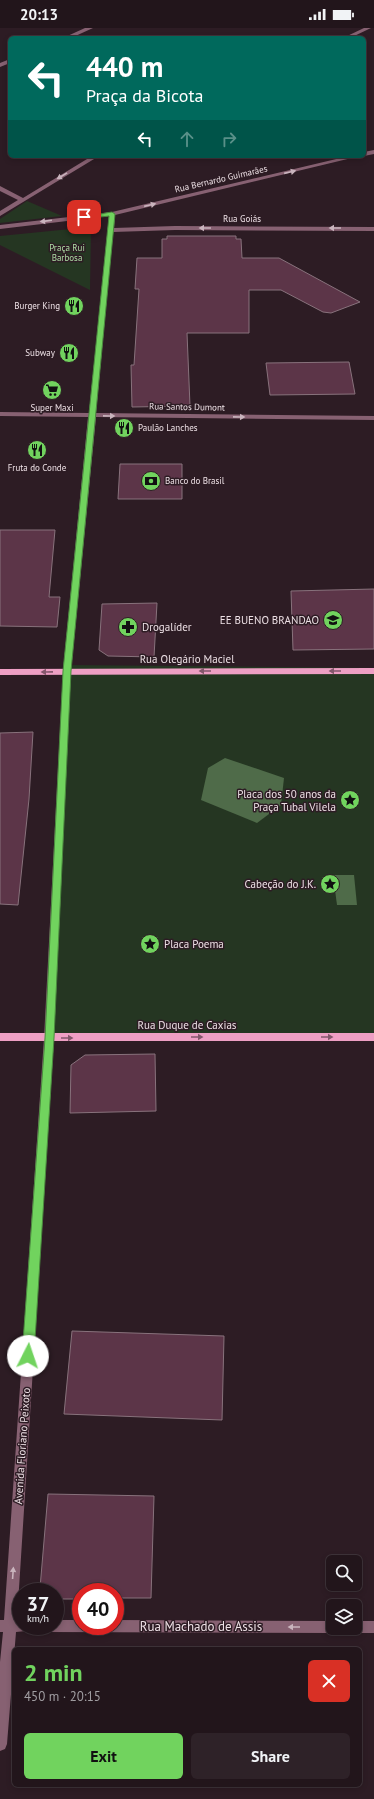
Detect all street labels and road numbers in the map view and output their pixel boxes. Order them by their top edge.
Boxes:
street label: Rua Bernardo Guimarães [173,162,269,195]
street label: Rua Goiás [223,213,261,224]
street label: Rua Santos Dumont [149,400,225,413]
street label: Rua Olegário Maciel [140,652,235,666]
street label: Rua Duque de Caxias [138,1018,237,1032]
street label: Avenida Floriano Peixoto [11,1387,33,1505]
street label: Rua Machado de Assis [140,1618,262,1635]

